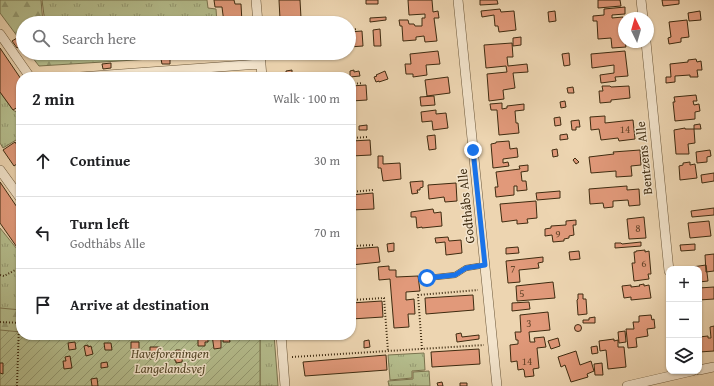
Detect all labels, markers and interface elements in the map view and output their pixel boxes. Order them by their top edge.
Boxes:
north arrow [618,12,654,48]
search box [16,16,356,60]
icon: search [30,27,52,49]
text: Search here [62,28,136,49]
text: 2 min [32,86,74,111]
text: Walk · 100 m [273,89,340,108]
street label: Bentzens Alle [631,120,657,196]
house number: 14 [620,121,630,137]
route end [464,141,482,159]
icon: ahead [32,150,54,172]
text: Continue [70,150,131,171]
text: 30 m [314,151,340,170]
street label: Godthåbs Alle [453,168,479,244]
text: Turn left [70,213,129,234]
house number: 8 [635,220,641,236]
icon: left [32,222,54,244]
text: 70 m [314,223,340,242]
house number: 9 [555,226,561,242]
text: Godthåbs Alle [70,234,145,253]
house number: 6 [641,255,647,271]
house number: 7 [510,260,516,276]
map controls [666,266,702,374]
button: + [666,266,702,302]
route start [418,269,436,287]
house number: 5 [519,285,525,301]
icon: arrive [32,294,54,316]
text: Arrive at destination [70,294,209,315]
button: − [666,302,702,338]
house number: 3 [526,315,532,331]
button: layers [666,338,702,374]
park label: Haveforeningen Langelandsvej [130,344,209,378]
house number: 14 [522,353,532,369]

